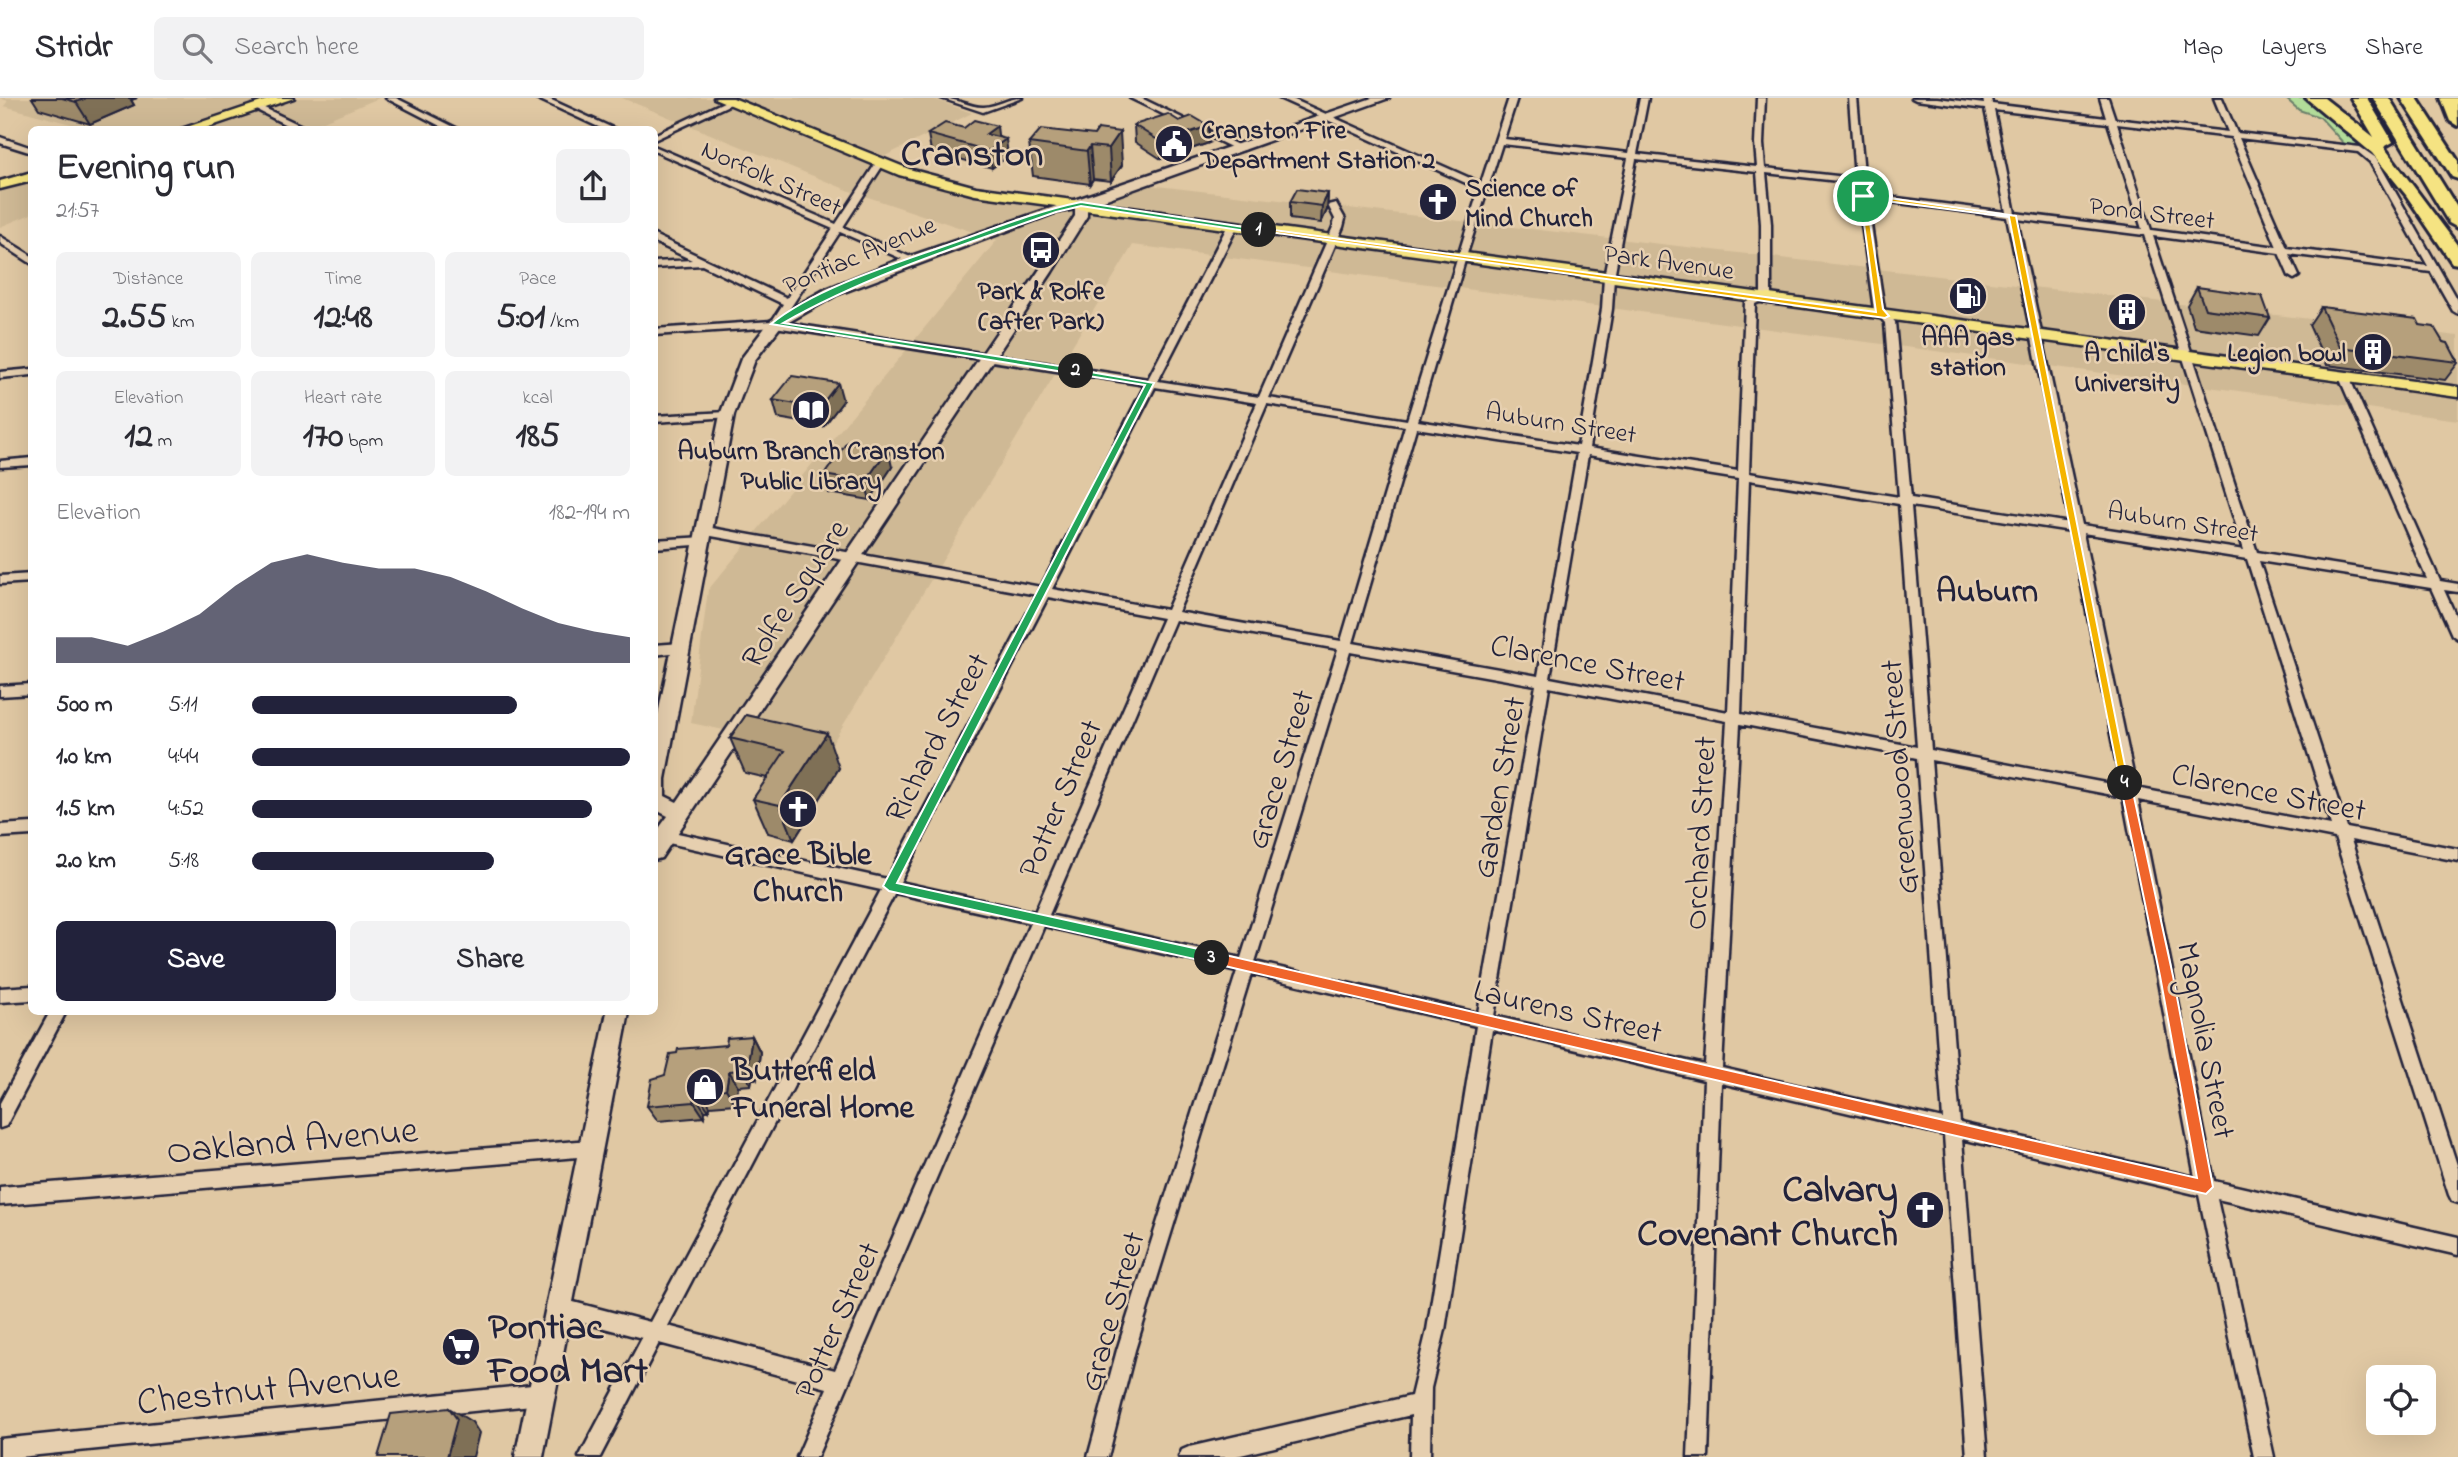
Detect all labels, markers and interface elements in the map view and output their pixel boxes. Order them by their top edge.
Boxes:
search box [154,17,644,80]
text: Stridr [35,24,112,72]
icon: search [178,29,216,67]
text: Search here [234,29,359,67]
text: Map [2183,31,2223,66]
text: Layers [2261,31,2327,66]
text: Share [2365,31,2423,66]
place label: Cranston Fire Department Station 2 [1200,113,1435,181]
public building icon: Cranston Fire Department Station 2 [1153,123,1195,165]
district label: Cranston [901,128,1043,184]
street label: Norfolk Street [694,132,847,228]
text: Evening run [56,141,235,197]
button: share [556,149,630,223]
pin [1833,166,1893,226]
place label: Science of Mind Church [1465,171,1593,239]
icon: arrive [1844,177,1882,215]
church icon: Science of Mind Church [1417,181,1459,223]
street label: Pond Street [2087,188,2217,242]
text: 21:57 [56,195,99,228]
street label: Pontiac Avenue [778,207,943,306]
pin: 1 [1242,212,1276,248]
text: 1 [1255,216,1262,243]
bus stop icon: Park & Rolfe (after Park) [1020,229,1062,271]
street label: Park Avenue [1601,236,1737,292]
text: Distance [113,266,183,293]
text: Time [324,266,362,293]
text: Pace [519,266,556,293]
place label: Park & Rolfe (after Park) [977,274,1106,342]
fuel station icon: AAA gas station [1947,275,1989,317]
building icon: A child's University [2106,291,2148,333]
text: 2.55 [102,293,167,344]
text: 12:48 [313,293,373,344]
text: 5:01 [496,293,545,344]
text: km [167,309,195,336]
text: /km [545,309,579,336]
place label: AAA gas station [1921,320,2015,388]
building icon: Legion bowl [2352,331,2394,373]
place label: A child's University [2074,336,2180,404]
place label: Legion bowl [2227,336,2346,375]
pin: 2 [1058,354,1094,388]
text: 2 [1071,357,1080,384]
text: Elevation [113,385,183,412]
text: Heart rate [304,385,382,412]
text: kcal [523,385,553,412]
library icon: Auburn Branch Cranston Public Library [790,389,832,431]
street label: Auburn Street [1482,394,1639,456]
text: 12 [124,412,153,463]
text: 170 [303,412,343,463]
text: 185 [516,412,560,463]
text: m [153,428,172,455]
text: bpm [343,428,383,455]
place label: Auburn Branch Cranston Public Library [677,434,945,502]
street label: Auburn Street [2104,493,2261,555]
text: Elevation [56,497,141,530]
text: 182–194 m [549,497,630,530]
street label: Rolfe Square [731,510,863,679]
district label: Auburn [1936,569,2038,617]
street label: Clarence Street [1486,624,1689,707]
street label: Richard Street [875,645,1004,832]
street label: Greenwood Street [1870,658,1933,896]
street label: Grace Street [1236,684,1329,856]
text: 500 m [56,689,113,722]
text: 5:11 [168,689,198,722]
street label: Garden Street [1462,693,1541,882]
street label: Potter Street [1008,713,1117,886]
street label: Orchard Street [1674,735,1731,931]
text: 1.0 km [56,741,112,774]
text: 4:44 [168,741,198,774]
street label: Clarence Street [2167,753,2370,836]
pin: 4 [2108,766,2142,800]
text: 4 [2121,769,2128,796]
church icon: Grace Bible Church [777,788,819,830]
text: 1.5 km [56,793,115,826]
text: 4:52 [168,793,204,826]
place label: Grace Bible Church [725,833,873,917]
text: 2.0 km [56,845,116,878]
text: 5:18 [168,845,199,878]
button: Save [56,921,336,1001]
button: Share [350,921,630,1001]
street label: Magnolia Street [2161,938,2246,1143]
pin: 3 [1194,940,1230,976]
text: 3 [1208,944,1215,971]
street label: Laurens Street [1468,969,1666,1058]
place label: Butterfield Funeral Home [730,1049,915,1133]
shop icon: Butterfield Funeral Home [684,1066,726,1108]
street label: Oakland Avenue [164,1104,421,1182]
place label: Calvary Covenant Church [1637,1164,1898,1264]
church icon: Calvary Covenant Church [1904,1189,1946,1231]
street label: Grace Street [1069,1226,1160,1397]
street label: Potter Street [784,1235,895,1408]
place label: Pontiac Food Mart [486,1301,648,1401]
supermarket icon: Pontiac Food Mart [440,1326,482,1368]
street label: Chestnut Avenue [134,1349,404,1433]
map controls [2366,1365,2436,1435]
button: locate [2366,1365,2436,1435]

